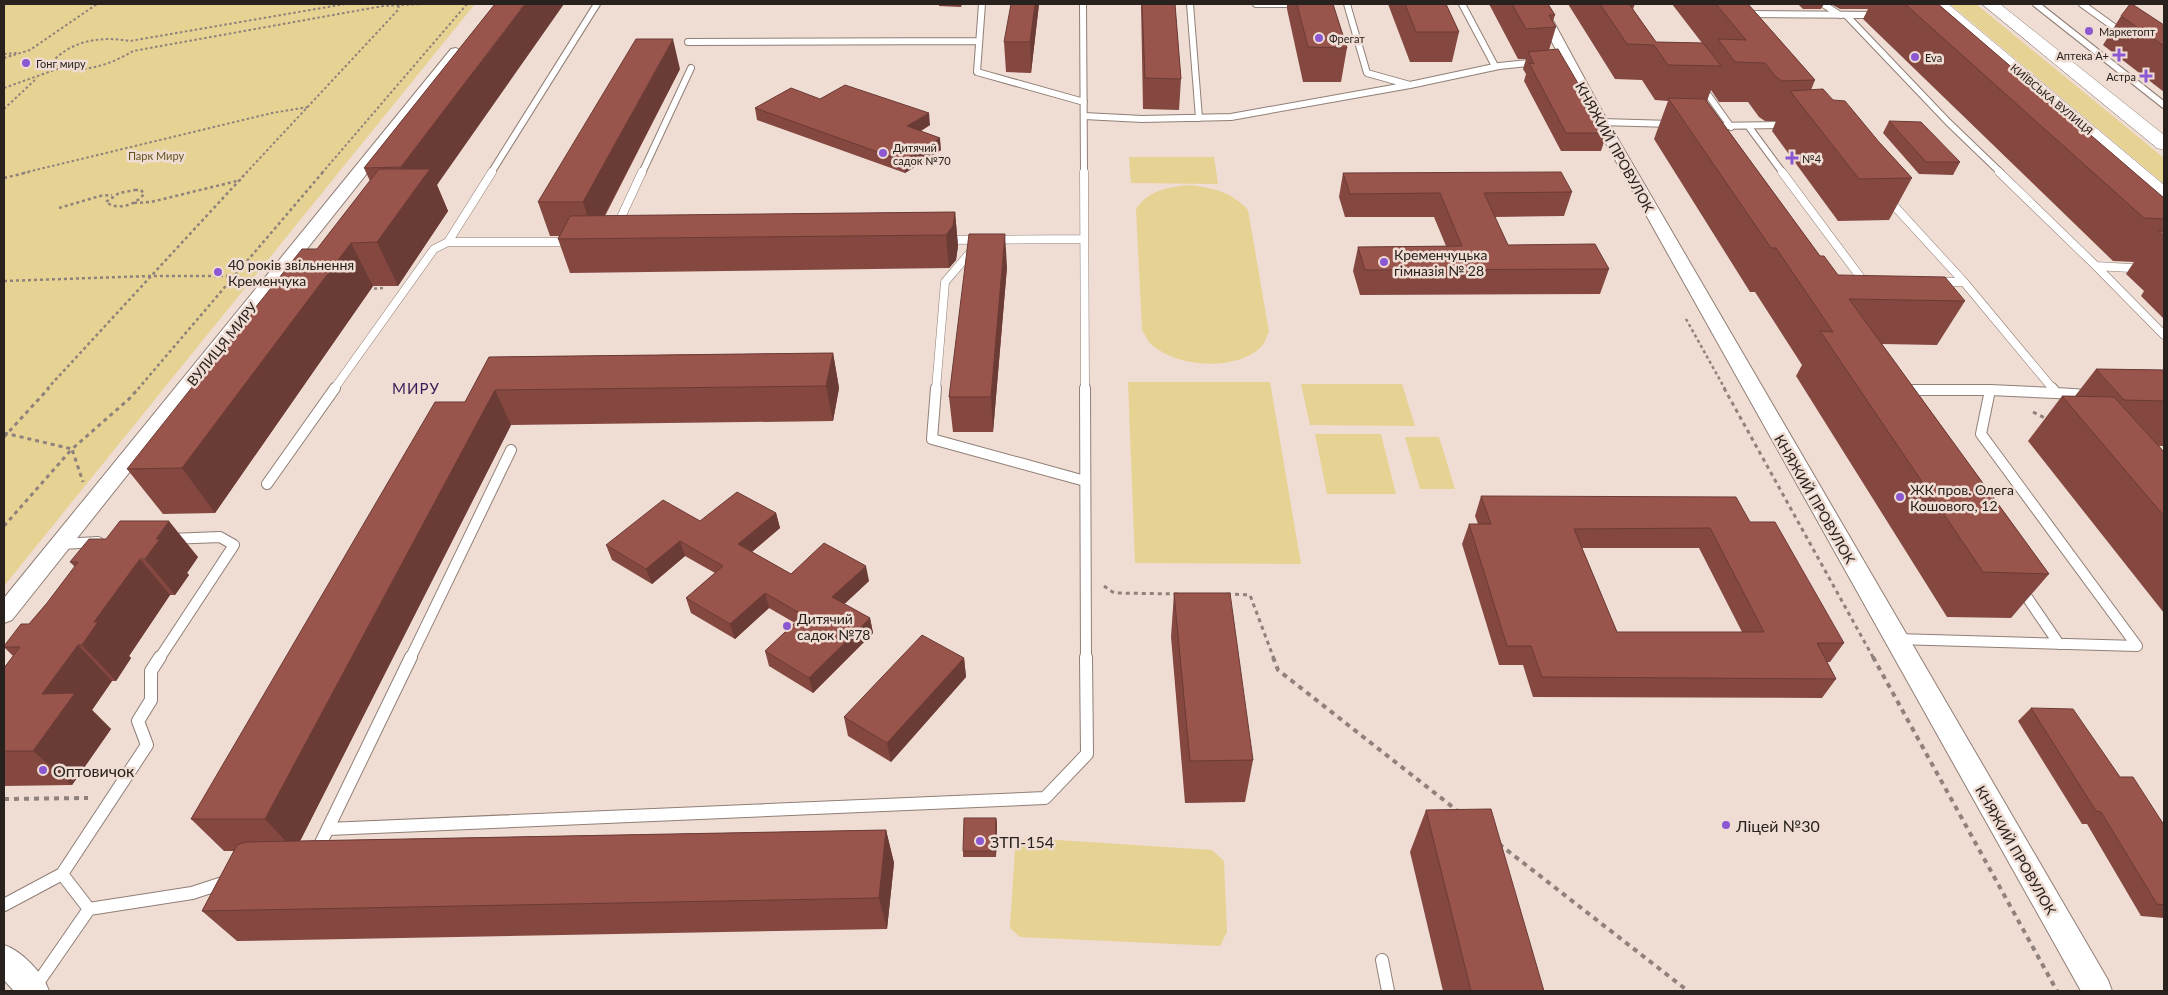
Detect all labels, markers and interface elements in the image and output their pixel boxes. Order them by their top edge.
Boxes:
marker: Маркетопт [2083,25,2095,37]
place label: Маркетопт [2099,25,2156,38]
marker: Фрегат [1313,32,1325,44]
place label: Фрегат [1329,32,1365,45]
place label: Аптека А+ [2056,49,2109,62]
marker: Аптека А+ [2113,49,2125,61]
marker: Eva [1909,51,1921,63]
place label: Eva [1925,51,1942,64]
marker: Гонг миру [20,57,32,69]
place label: Гонг миру [36,57,86,70]
street label: КИЇВСЬКА ВУЛИЦЯ [2008,61,2096,137]
place label: Астра [2106,70,2136,83]
marker: Астра [2140,70,2152,82]
street label: КНЯЖИЙ ПРОВУЛОК [1572,79,1658,216]
place label: Дитячий садок №70 [893,141,951,167]
marker: Дитячий садок №70 [877,147,889,159]
park label: Парк Миру [128,149,184,162]
marker: №4 [1786,152,1798,164]
place label: №4 [1802,152,1822,165]
place label: Кременчуцька гімназія № 28 [1394,246,1488,279]
place label: 40 рокiв звiльнення Кременчука [228,256,354,289]
marker: Кременчуцька гімназія № 28 [1378,256,1390,268]
marker: 40 рокiв звiльнення Кременчука [212,266,224,278]
street label: ВУЛИЦЯ МИРУ [183,299,261,389]
district label: МИРУ [392,379,440,397]
street label: КНЯЖИЙ ПРОВУЛОК [1771,431,1859,567]
place label: ЖК пров. Олега Кошового, 12 [1910,481,2014,514]
marker: ЖК пров. Олега Кошового, 12 [1894,491,1906,503]
place label: Дитячий садок №78 [797,610,870,643]
marker: Дитячий садок №78 [781,620,793,632]
place label: Оптовичок [53,761,135,780]
marker: Оптовичок [37,764,49,776]
street label: КНЯЖИЙ ПРОВУЛОК [1972,782,2060,918]
place label: Ліцей №30 [1735,816,1820,835]
marker: Ліцей №30 [1720,819,1732,831]
place label: ЗТП-154 [990,832,1054,851]
marker: ЗТП-154 [974,835,986,847]

